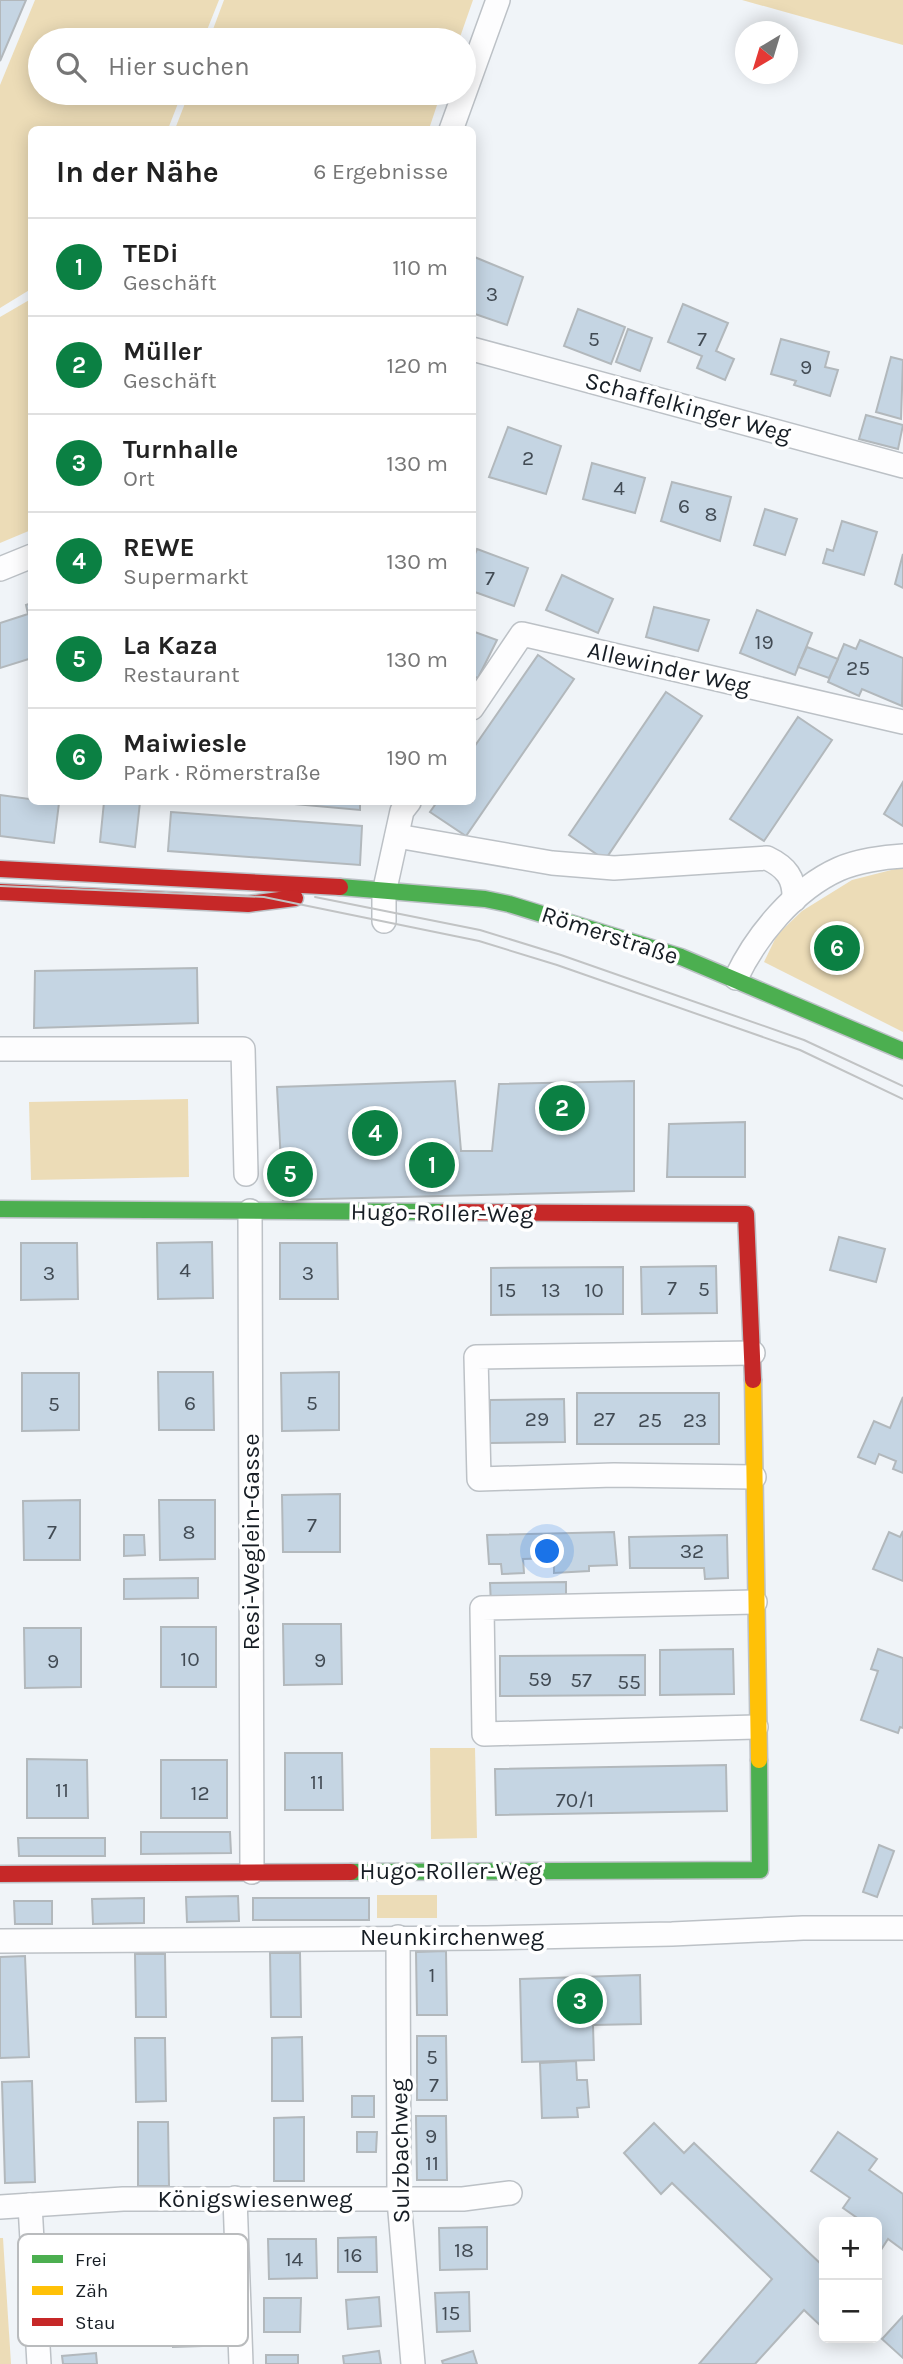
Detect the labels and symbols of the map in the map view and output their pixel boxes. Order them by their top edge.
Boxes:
north arrow [735,21,798,84]
house number: 3 [486,282,498,306]
house number: 5 [588,327,600,351]
house number: 7 [697,327,707,351]
house number: 9 [800,355,812,379]
street label: Schaffelkinger Weg [582,366,794,448]
house number: 2 [522,446,534,470]
house number: 4 [613,476,625,500]
house number: 6 [678,494,690,518]
house number: 8 [705,502,717,526]
house number: 7 [485,566,495,590]
house number: 19 [754,630,774,654]
street label: Allewinder Weg [585,636,753,700]
house number: 25 [846,656,870,680]
street label: Römerstraße [538,900,682,970]
pin: 6 [814,922,860,974]
pin: 2 [539,1082,585,1134]
pin: 4 [352,1107,398,1159]
pin: 1 [409,1139,455,1191]
pin: 5 [267,1148,313,1200]
street label: Hugo-Roller-Weg [350,1197,534,1229]
house number: 4 [179,1258,191,1282]
house number: 3 [43,1261,55,1285]
house number: 3 [302,1261,314,1285]
house number: 7 [667,1276,677,1300]
house number: 5 [698,1277,710,1301]
house number: 15 [498,1278,516,1302]
house number: 13 [541,1278,561,1302]
house number: 10 [584,1278,604,1302]
house number: 6 [184,1391,196,1415]
house number: 5 [306,1391,318,1415]
house number: 5 [48,1392,60,1416]
house number: 29 [525,1407,549,1431]
house number: 27 [593,1407,615,1431]
house number: 25 [638,1408,662,1432]
house number: 23 [683,1408,707,1432]
street label: Resi-Weglein-Gasse [237,1434,265,1650]
house number: 7 [307,1513,317,1537]
house number: 7 [47,1520,57,1544]
house number: 8 [183,1520,195,1544]
your location [530,1534,564,1568]
house number: 32 [680,1539,704,1563]
house number: 10 [180,1647,200,1671]
house number: 9 [314,1648,326,1672]
house number: 9 [47,1649,59,1673]
house number: 59 [528,1667,552,1691]
house number: 57 [570,1668,592,1692]
house number: 55 [617,1670,641,1694]
house number: 11 [310,1770,324,1794]
house number: 11 [55,1778,69,1802]
house number: 12 [190,1781,210,1805]
house number: 70/1 [556,1788,594,1812]
street label: Hugo-Roller-Weg [360,1857,543,1885]
street label: Neunkirchenweg [360,1923,544,1951]
house number: 1 [429,1963,435,1987]
pin: 3 [557,1975,603,2027]
house number: 5 [426,2045,438,2069]
house number: 7 [429,2073,439,2097]
street label: Sulzbachweg [385,2078,415,2224]
house number: 9 [425,2124,437,2148]
house number: 11 [425,2151,439,2175]
street label: Königswiesenweg [157,2185,353,2213]
legend [18,2234,248,2346]
house number: 18 [454,2238,474,2262]
house number: 16 [344,2243,362,2267]
house number: 14 [285,2247,304,2271]
text: Frei [75,2249,107,2271]
text: Zäh [75,2280,108,2302]
house number: 15 [442,2301,460,2325]
text: Stau [75,2312,116,2334]

